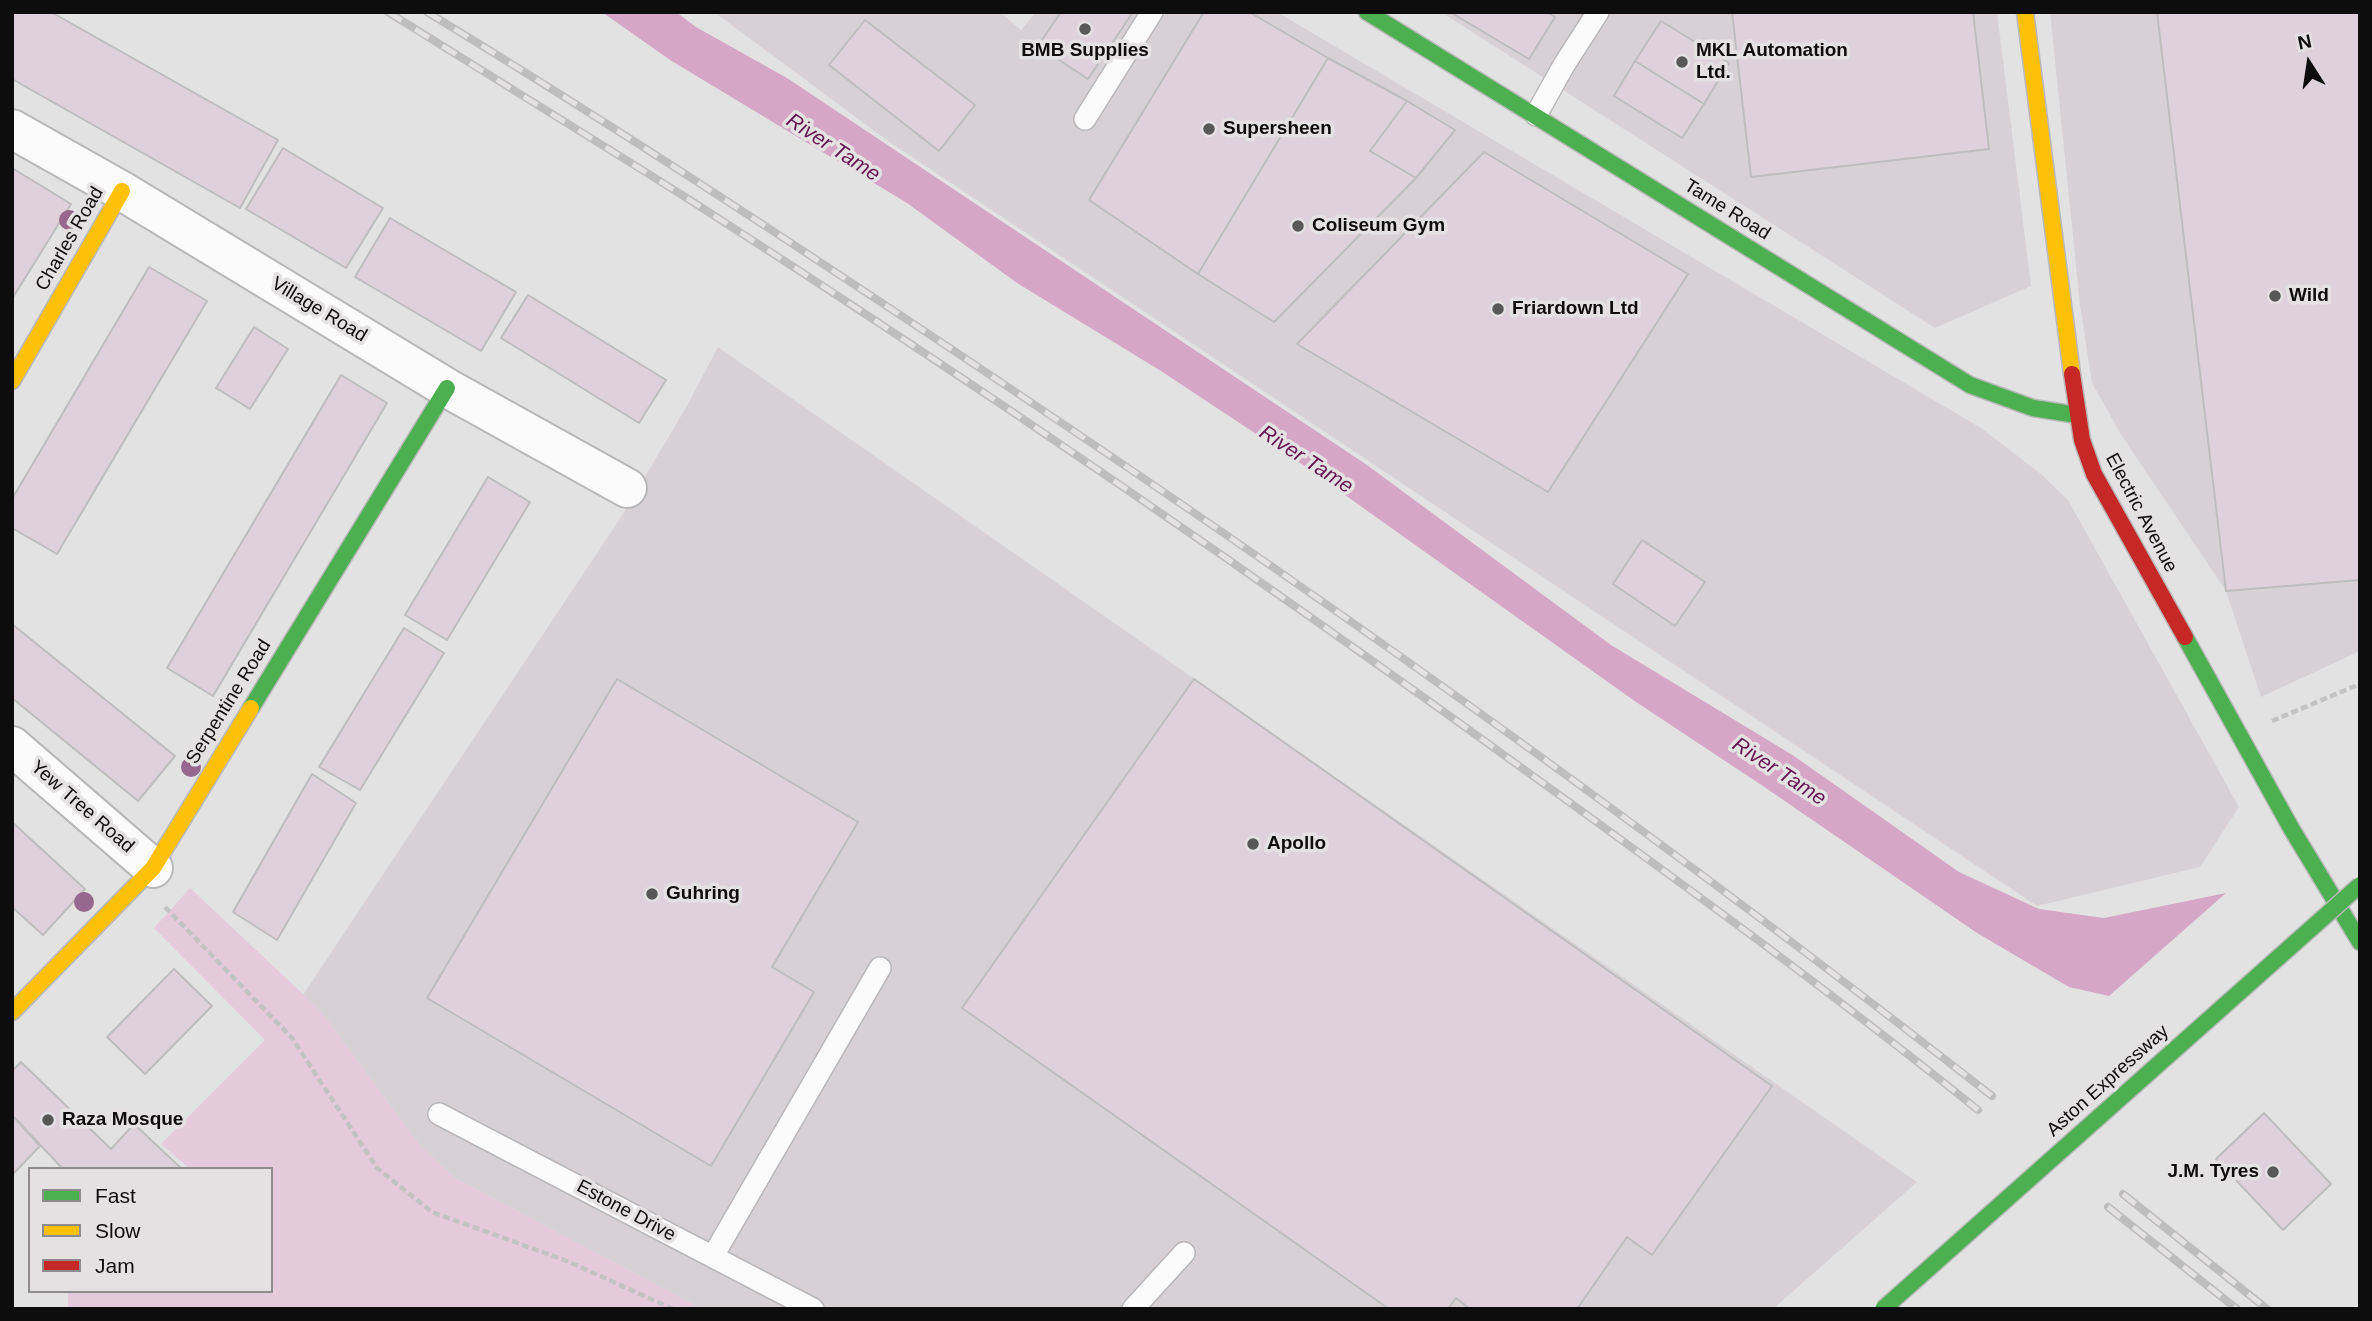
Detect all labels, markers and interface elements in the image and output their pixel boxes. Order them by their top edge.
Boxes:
marker: BMB Supplies [1077,21,1093,37]
north arrow [2274,28,2344,98]
text: N [2296,30,2313,54]
place label: BMB Supplies [1021,40,1149,62]
place label: MKL Automation Ltd. [1696,40,1848,84]
marker: MKL Automation Ltd. [1674,54,1690,70]
water label: River Tame [781,108,885,188]
place label: Supersheen [1223,118,1332,140]
marker: Supersheen [1201,121,1217,137]
street label: Tame Road [1680,175,1774,245]
street label: Charles Road [31,183,109,295]
place label: Coliseum Gym [1312,215,1445,237]
marker: Coliseum Gym [1290,218,1306,234]
street label: Village Road [267,273,371,347]
place label: Wild [2289,285,2329,307]
marker: Wild [2267,288,2283,304]
place label: Friardown Ltd [1512,298,1639,320]
marker: Friardown Ltd [1490,301,1506,317]
water label: River Tame [1254,420,1358,500]
street label: Electric Avenue [2100,450,2182,576]
street label: Serpentine Road [182,635,276,769]
water label: River Tame [1727,732,1831,812]
street label: Yew Tree Road [26,756,138,858]
place label: Apollo [1267,833,1326,855]
marker: Apollo [1245,836,1261,852]
place label: Guhring [666,883,740,905]
marker: Guhring [644,886,660,902]
street label: Aston Expressway [2042,1020,2174,1142]
place label: Raza Mosque [62,1109,183,1131]
marker: Raza Mosque [40,1112,56,1128]
place label: J.M. Tyres [2167,1161,2259,1183]
marker: J.M. Tyres [2265,1164,2281,1180]
legend [28,1167,273,1293]
street label: Estone Drive [573,1175,679,1247]
text: Fast [95,1184,136,1207]
text: Slow [95,1219,141,1242]
text: Jam [95,1254,135,1277]

